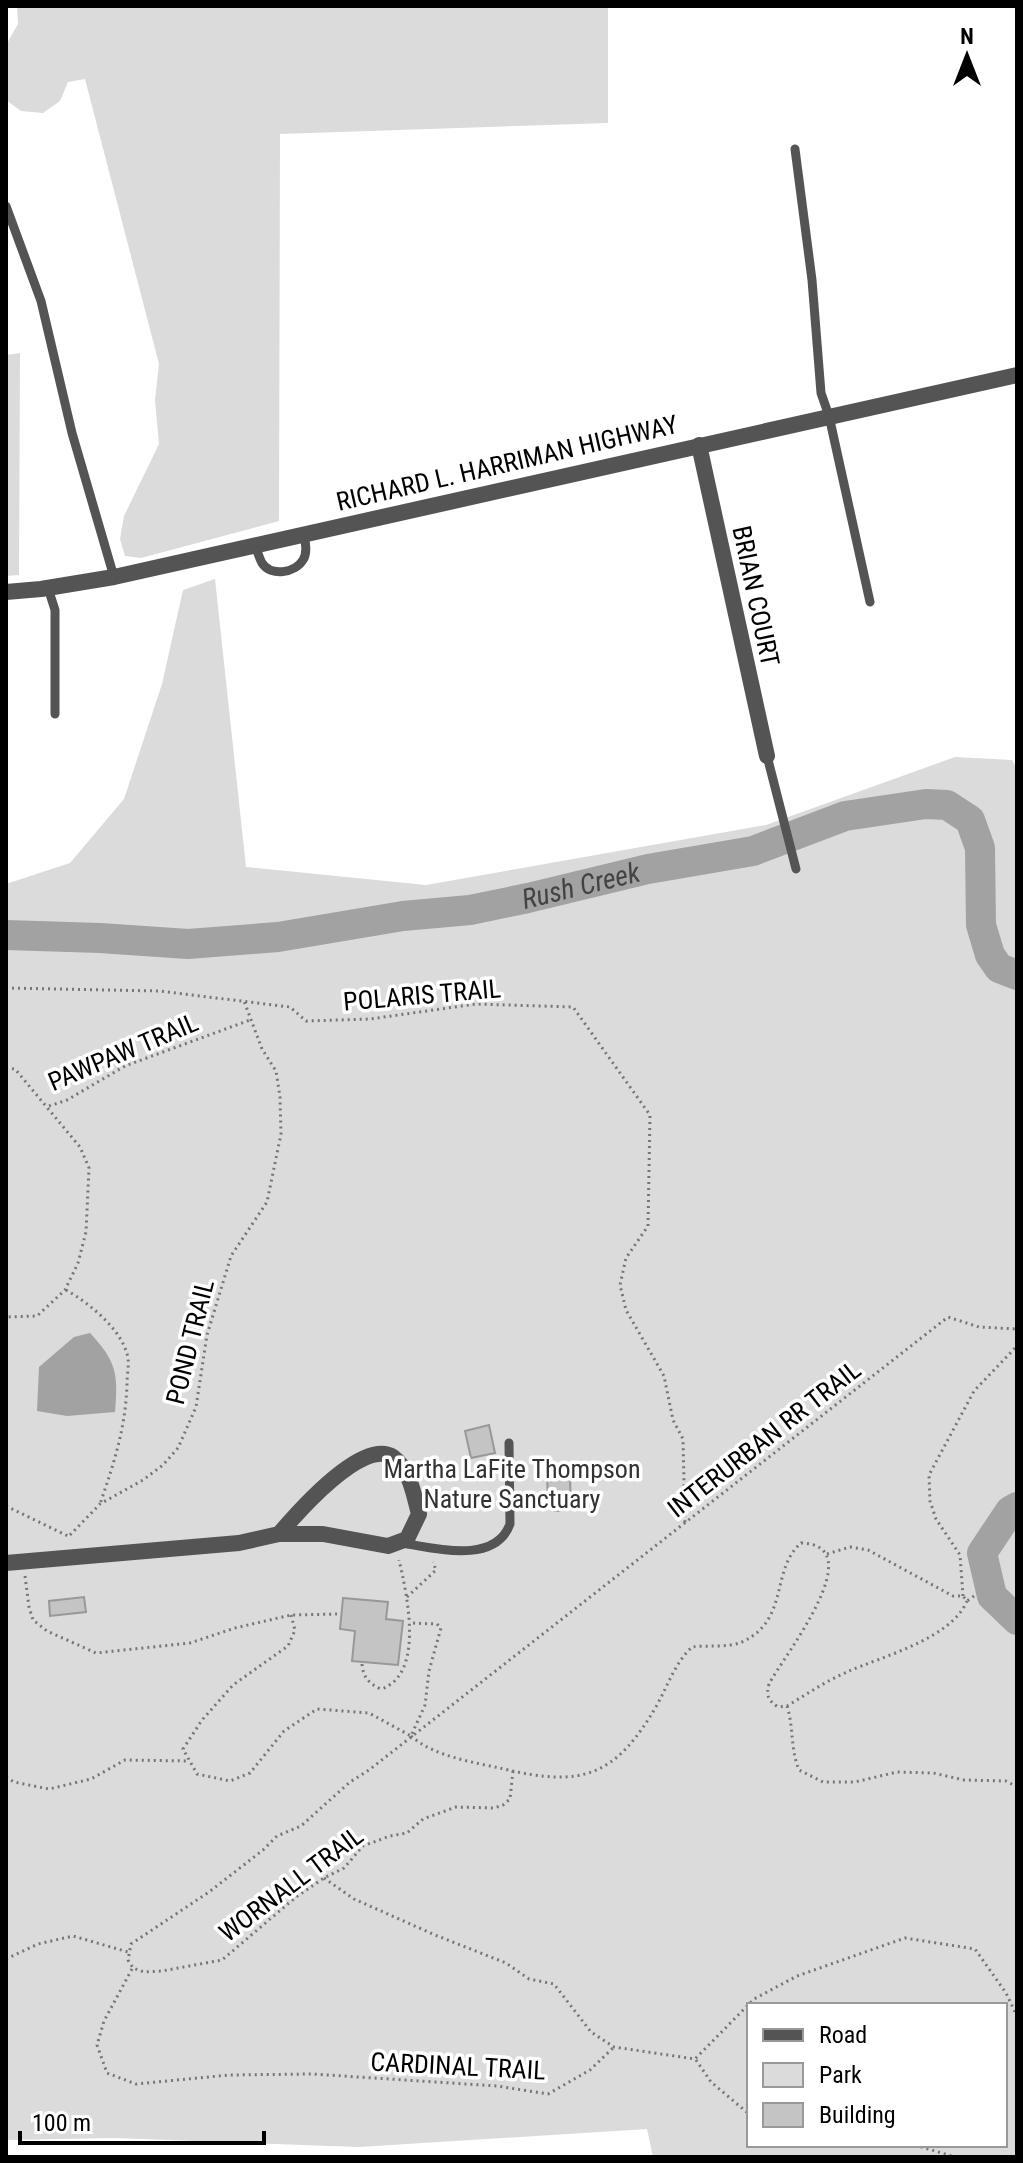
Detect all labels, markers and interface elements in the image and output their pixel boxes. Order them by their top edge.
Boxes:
north arrow [927,16,1007,96]
text: N [960,24,974,49]
street label: RICHARD L. HARRIMAN HIGHWAY [333,409,681,517]
street label: BRIAN COURT [726,523,786,669]
water label: Rush Creek [518,855,644,915]
street label: POLARIS TRAIL [342,973,502,1017]
street label: PAWPAW TRAIL [44,1007,202,1097]
street label: POND TRAIL [160,1276,220,1408]
street label: INTERURBAN RR TRAIL [662,1354,866,1524]
park label: Martha LaFite Thompson Nature Sanctuary [384,1454,641,1514]
street label: WORNALL TRAIL [213,1820,369,1948]
legend [747,2003,1007,2147]
text: Road [819,2021,867,2049]
street label: CARDINAL TRAIL [370,2046,546,2086]
text: Park [819,2061,862,2089]
scale bar [20,2095,264,2145]
text: Building [819,2101,896,2129]
text: 100 m [32,2109,91,2137]

